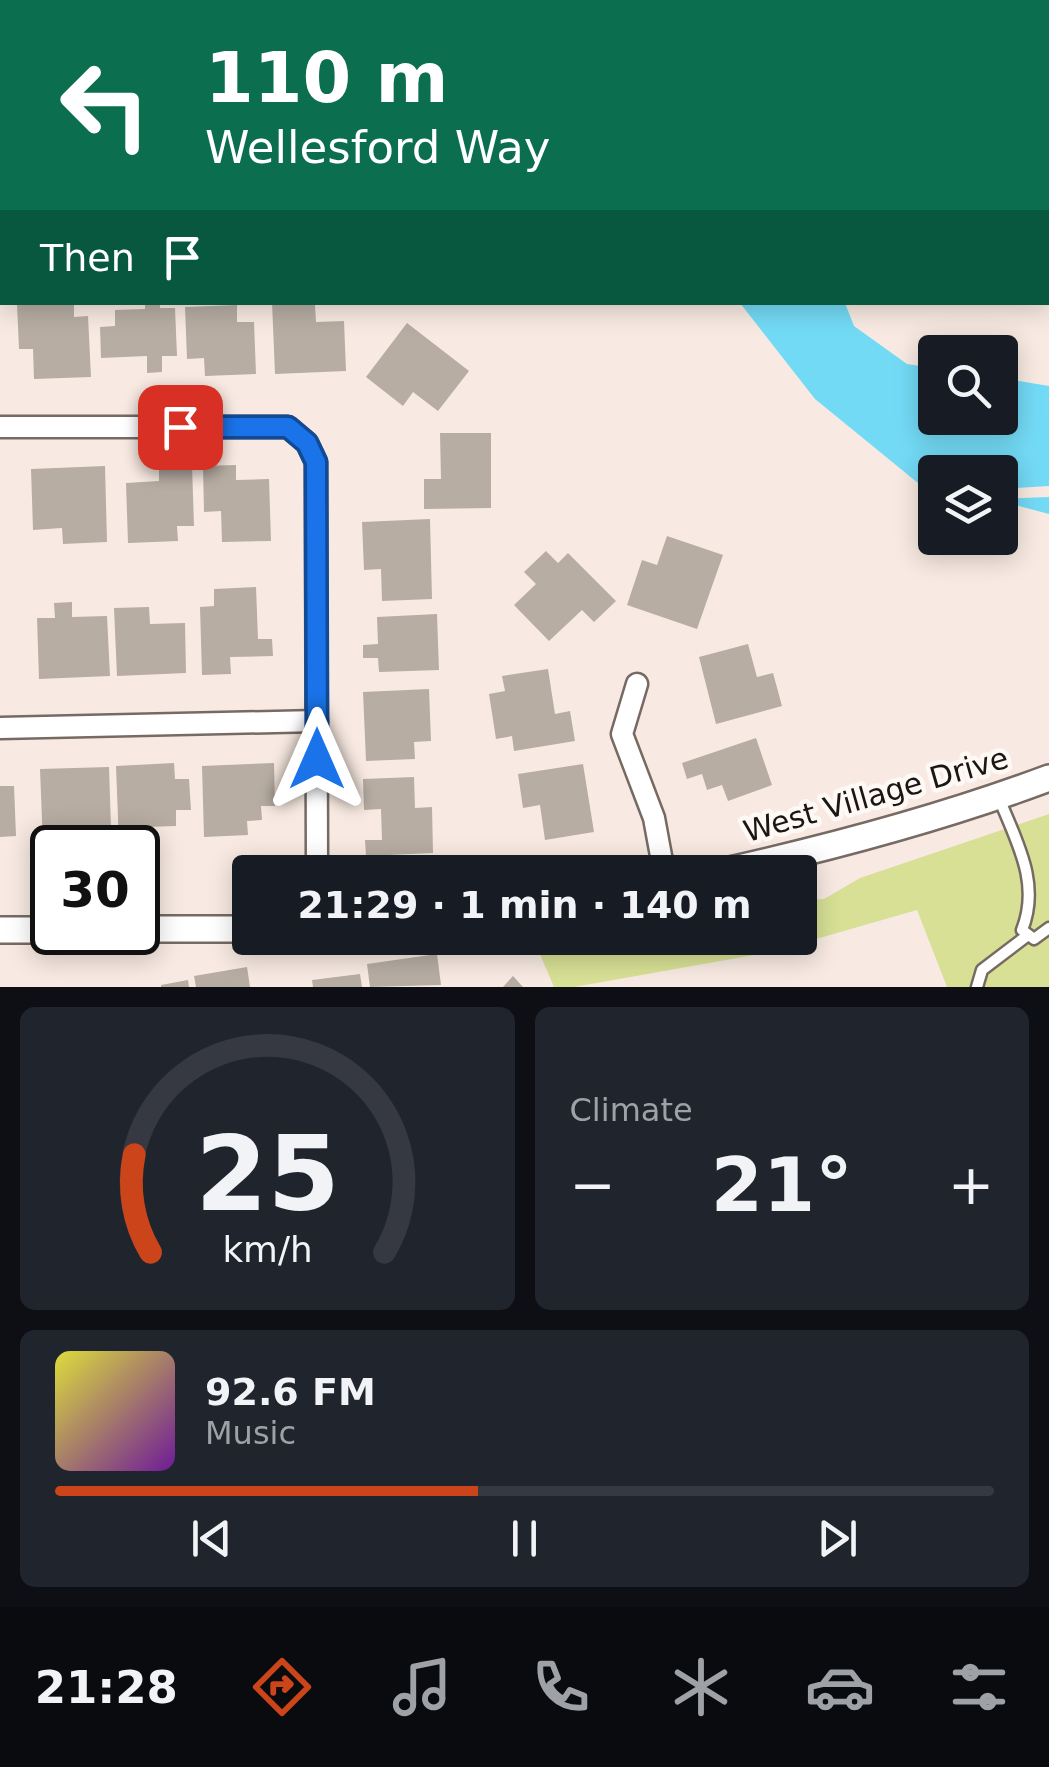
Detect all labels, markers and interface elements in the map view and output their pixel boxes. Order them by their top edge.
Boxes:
text: 110 m [205,37,448,119]
icon: left [40,40,170,170]
text: Wellesford Way [205,121,550,174]
icon: arrive [155,230,210,285]
text: Then [40,236,135,280]
map controls [918,335,1018,555]
button: search [918,335,1018,435]
pin [138,385,223,470]
icon: arrive [153,400,208,455]
button: layers [918,455,1018,555]
position arrow [265,707,369,811]
street label: West Village Drive [740,740,1012,849]
speed limit sign: 30 [30,825,160,955]
text: 21:29 · 1 min · 140 m [297,883,752,927]
text: Climate [570,1091,693,1129]
text: 25 [195,1113,340,1235]
text: 21° [711,1141,853,1229]
text: − [570,1153,616,1217]
text: + [948,1153,994,1217]
text: km/h [222,1229,312,1270]
text: 92.6 FM [205,1370,376,1414]
text: Music [205,1414,296,1452]
icon: previous [184,1511,239,1566]
icon: pause [497,1511,552,1566]
icon: next [810,1511,865,1566]
icon: directions [247,1652,317,1722]
icon: music [387,1652,457,1722]
icon: phone [526,1652,596,1722]
icon: climate [666,1652,736,1722]
icon: car [805,1652,875,1722]
icon: filters [944,1652,1014,1722]
text: 21:28 [35,1661,178,1714]

